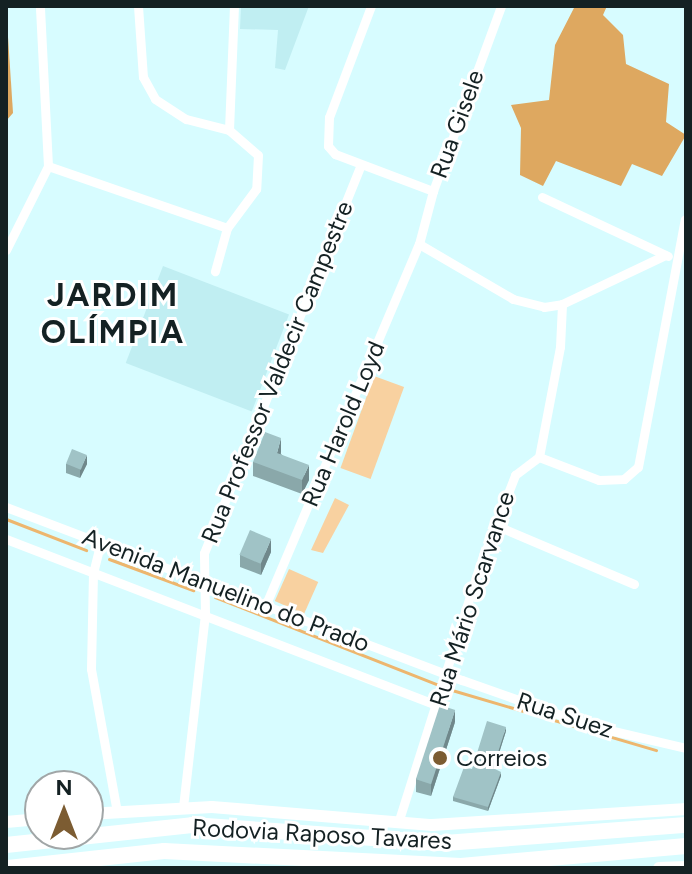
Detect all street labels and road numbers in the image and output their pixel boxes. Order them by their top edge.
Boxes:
street label: Rua Gisele [424,66,490,182]
street label: Rua Professor Valdecir Campestre [195,197,359,547]
street label: Rua Harold Loyd [295,337,391,511]
street label: Rua Mário Scarvance [424,488,520,710]
street label: Avenida Manuelino do Prado [78,522,374,658]
street label: Rua Suez [513,686,617,744]
street label: Rodovia Raposo Tavares [191,813,453,855]

